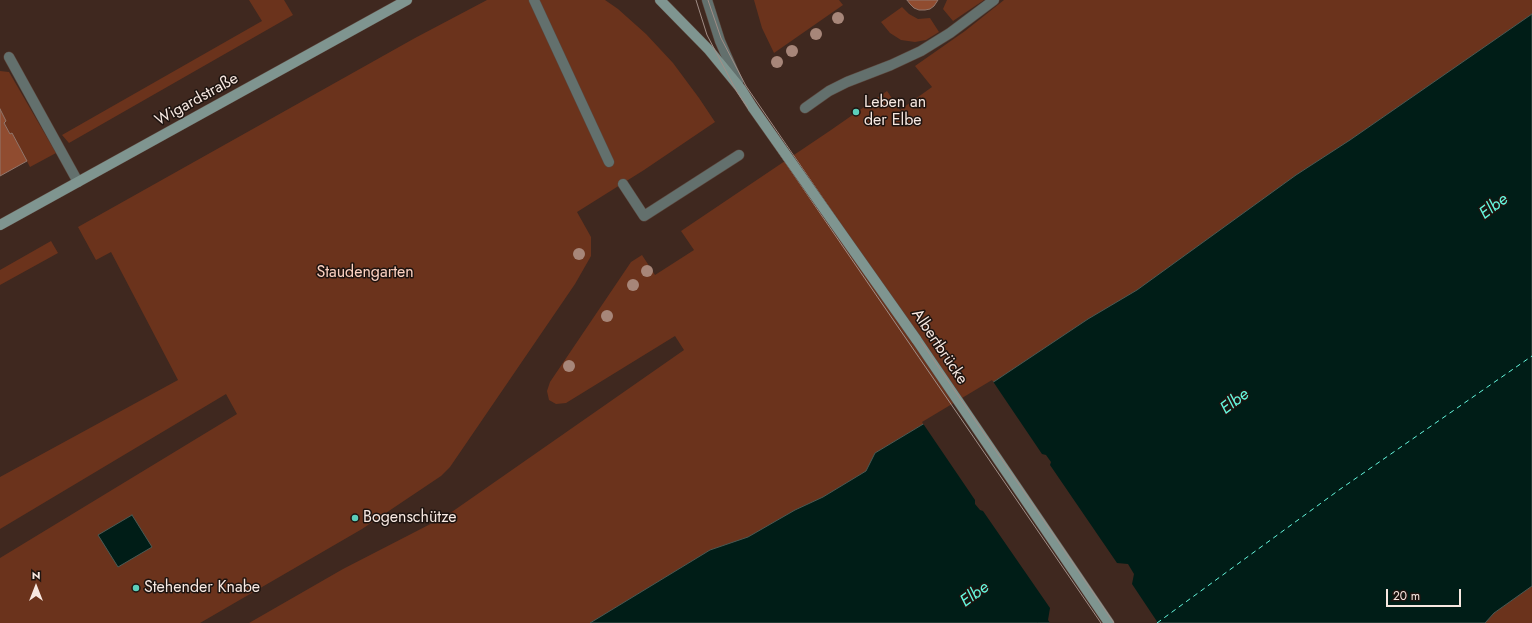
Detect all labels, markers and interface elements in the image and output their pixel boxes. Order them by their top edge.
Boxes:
street label: Wigardstraße [152,69,242,131]
place label: Leben an der Elbe [864,93,926,131]
marker: Leben an der Elbe [851,107,861,117]
water label: Elbe [1476,190,1512,224]
park label: Staudengarten [316,263,414,283]
street label: Albertbrücke [907,306,971,388]
water label: Elbe [1217,385,1253,419]
place label: Bogenschütze [363,508,457,528]
marker: Bogenschütze [350,513,360,523]
north arrow [16,567,56,607]
text: N [32,567,40,583]
place label: Stehender Knabe [144,578,260,598]
water label: Elbe [957,578,993,612]
scale bar [1388,581,1463,607]
marker: Stehender Knabe [131,583,141,593]
text: 20 m [1393,587,1420,605]

